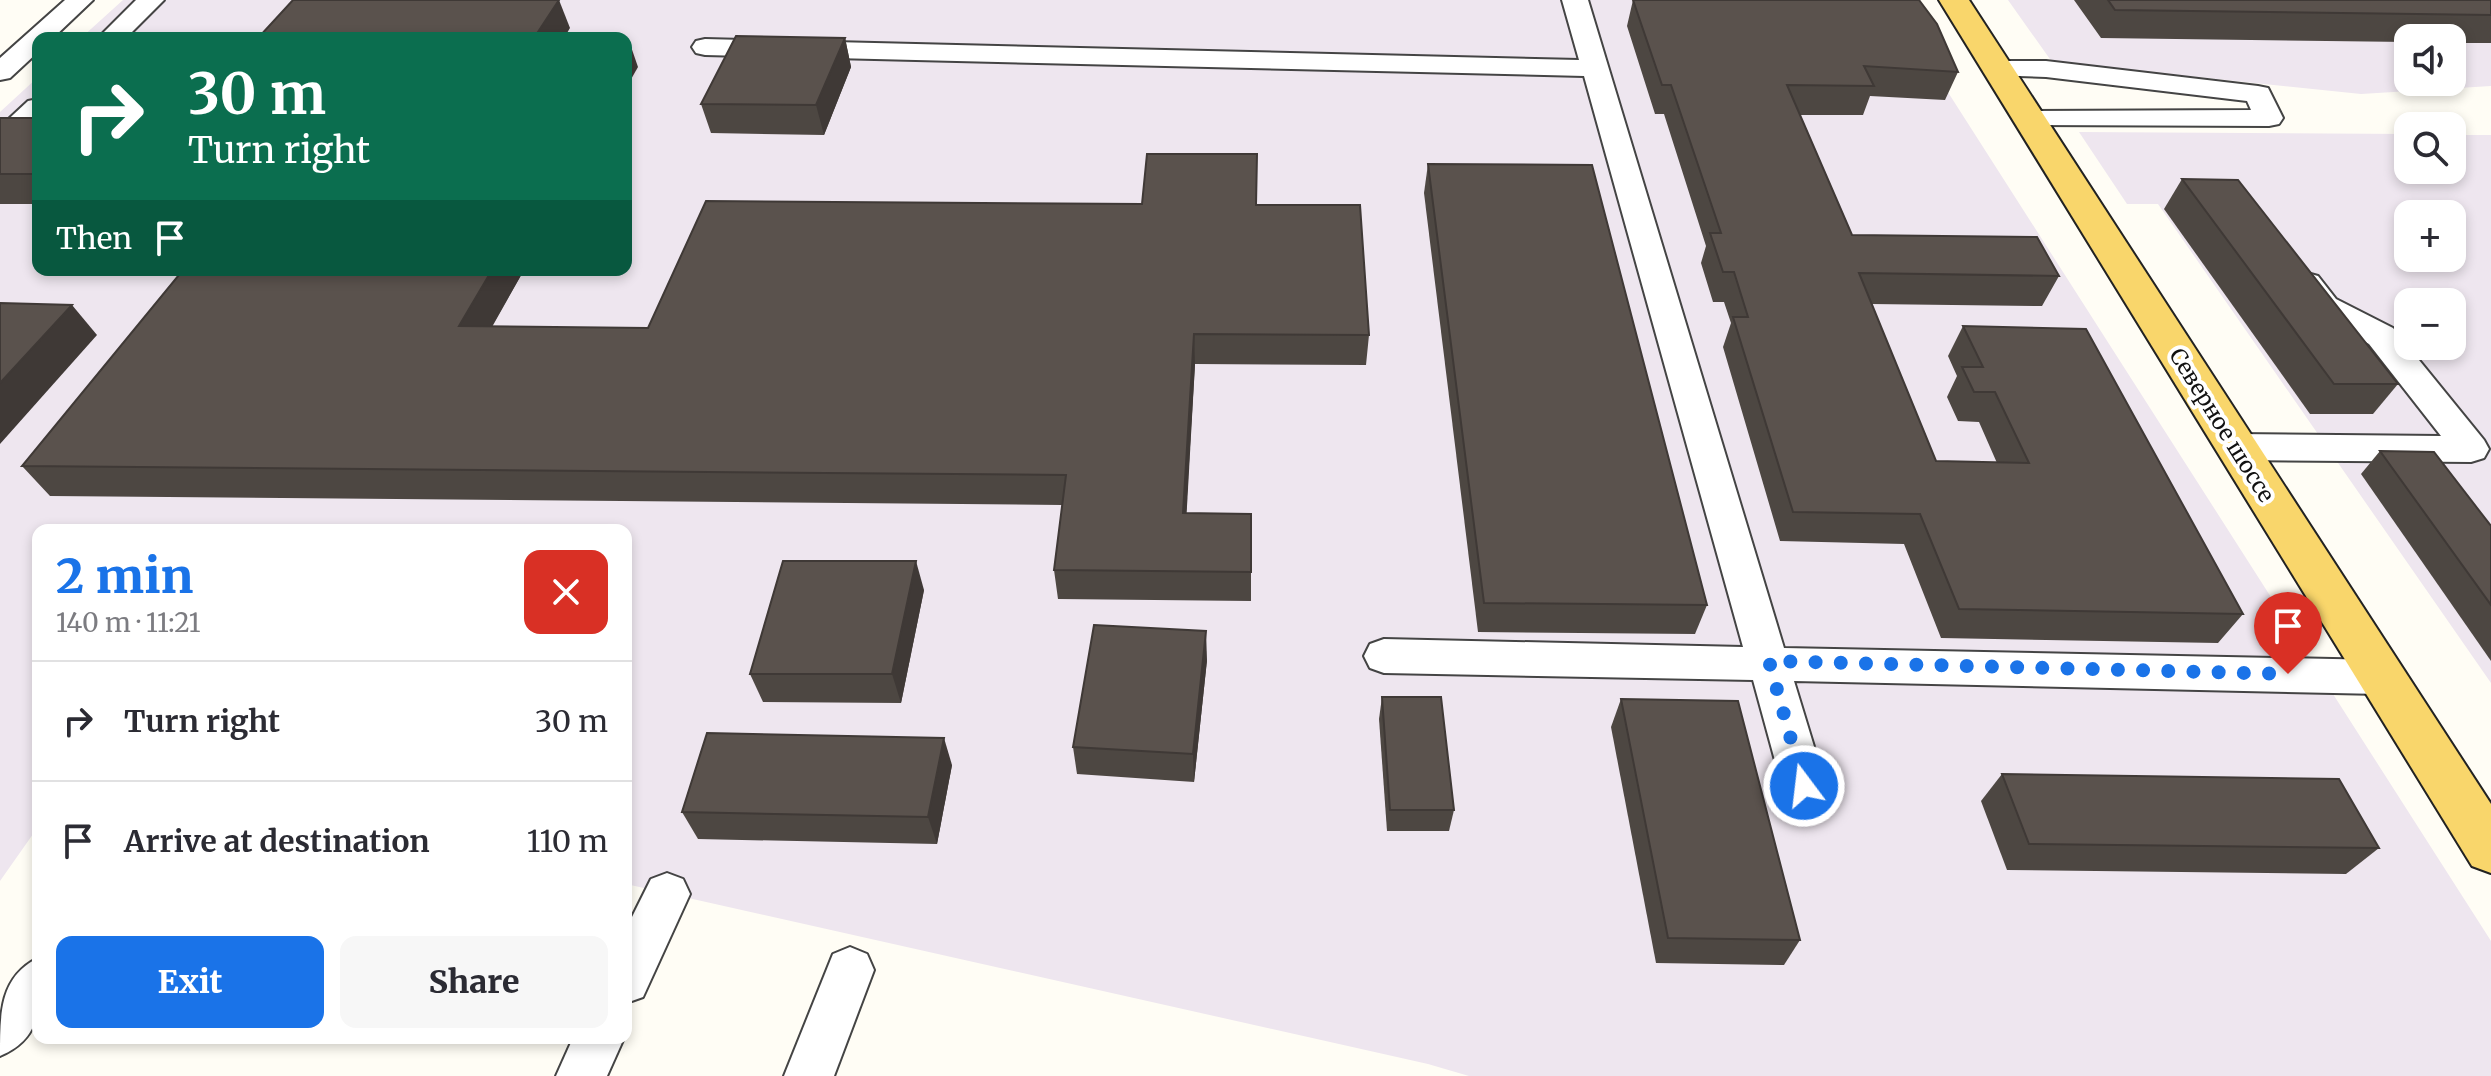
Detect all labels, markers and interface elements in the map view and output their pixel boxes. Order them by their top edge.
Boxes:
map controls [2394,24,2466,360]
button: sound [2394,24,2466,96]
text: 30 m [188,59,326,129]
icon: right [56,64,160,168]
button: search [2394,112,2466,184]
text: Turn right [188,128,370,173]
button: + [2394,200,2466,272]
icon: arrive [148,216,192,260]
text: Then [56,219,132,257]
button: − [2394,288,2466,360]
street label: Северное шоссе [2163,343,2281,507]
text: 2 min [56,546,193,606]
button: close [524,550,608,634]
pin [2254,592,2322,674]
icon: arrive [2266,604,2310,648]
text: 140 m · 11:21 [56,606,201,639]
icon: right [56,699,100,743]
text: Turn right [124,702,280,740]
text: 30 m [535,702,608,740]
position arrow [1762,744,1846,828]
icon: arrive [56,819,100,863]
text: Arrive at destination [124,822,430,860]
text: 110 m [527,822,608,860]
button: Exit [56,936,324,1028]
button: Share [340,936,608,1028]

